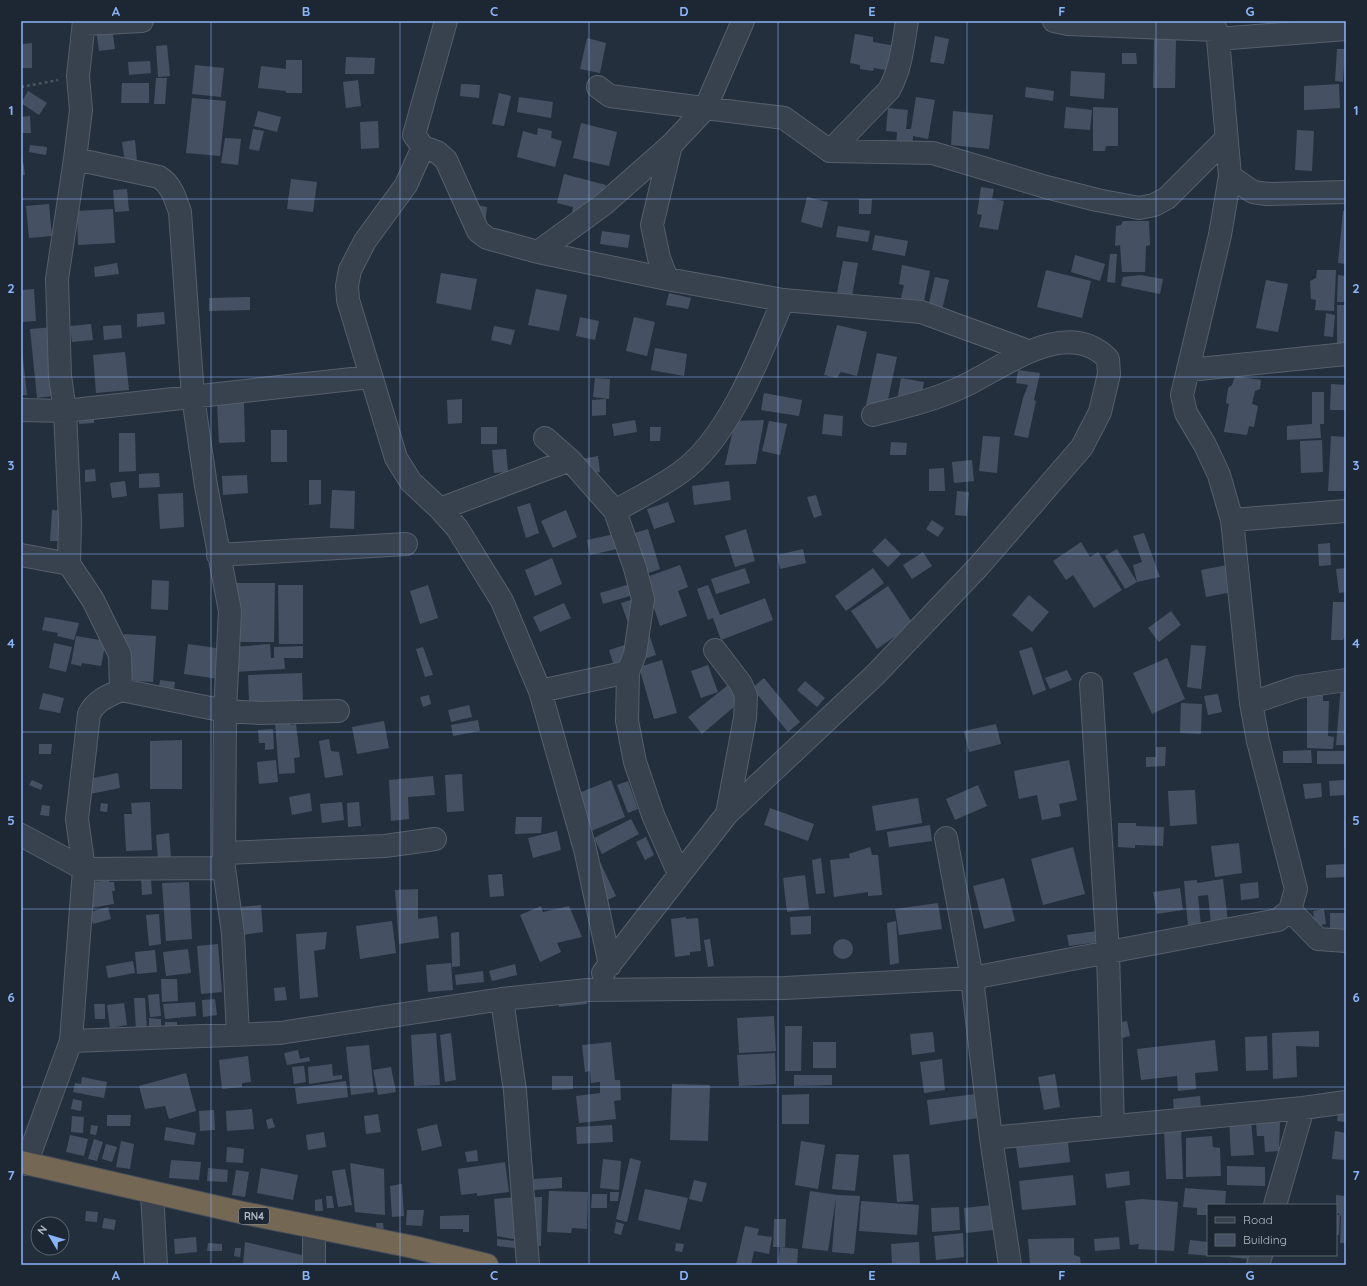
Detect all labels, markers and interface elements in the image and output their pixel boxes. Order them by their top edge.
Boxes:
text: A [112,3,121,19]
text: B [302,3,310,19]
text: C [490,3,498,19]
text: D [679,3,689,19]
text: E [868,3,876,19]
text: F [1058,3,1066,19]
text: G [1245,3,1255,19]
text: 1 [8,102,14,118]
text: 1 [1353,102,1359,118]
text: 2 [7,280,15,296]
text: 2 [1352,280,1360,296]
text: 3 [8,457,15,473]
text: 3 [1353,457,1360,473]
text: 4 [7,635,15,651]
text: 4 [1352,635,1360,651]
text: 5 [7,812,15,828]
text: 5 [1352,812,1360,828]
text: 6 [7,989,15,1005]
text: 6 [1352,989,1360,1005]
text: 7 [7,1167,15,1183]
text: 7 [1352,1167,1360,1183]
legend [1207,1204,1337,1256]
road number: RN4 [239,1208,269,1224]
text: Road [1243,1212,1273,1227]
north arrow [30,1216,70,1256]
text: N [34,1222,50,1237]
text: Building [1243,1232,1287,1247]
text: A [112,1267,121,1283]
text: B [302,1267,310,1283]
text: C [490,1267,498,1283]
text: D [679,1267,689,1283]
text: E [868,1267,876,1283]
text: F [1058,1267,1066,1283]
text: G [1245,1267,1255,1283]

